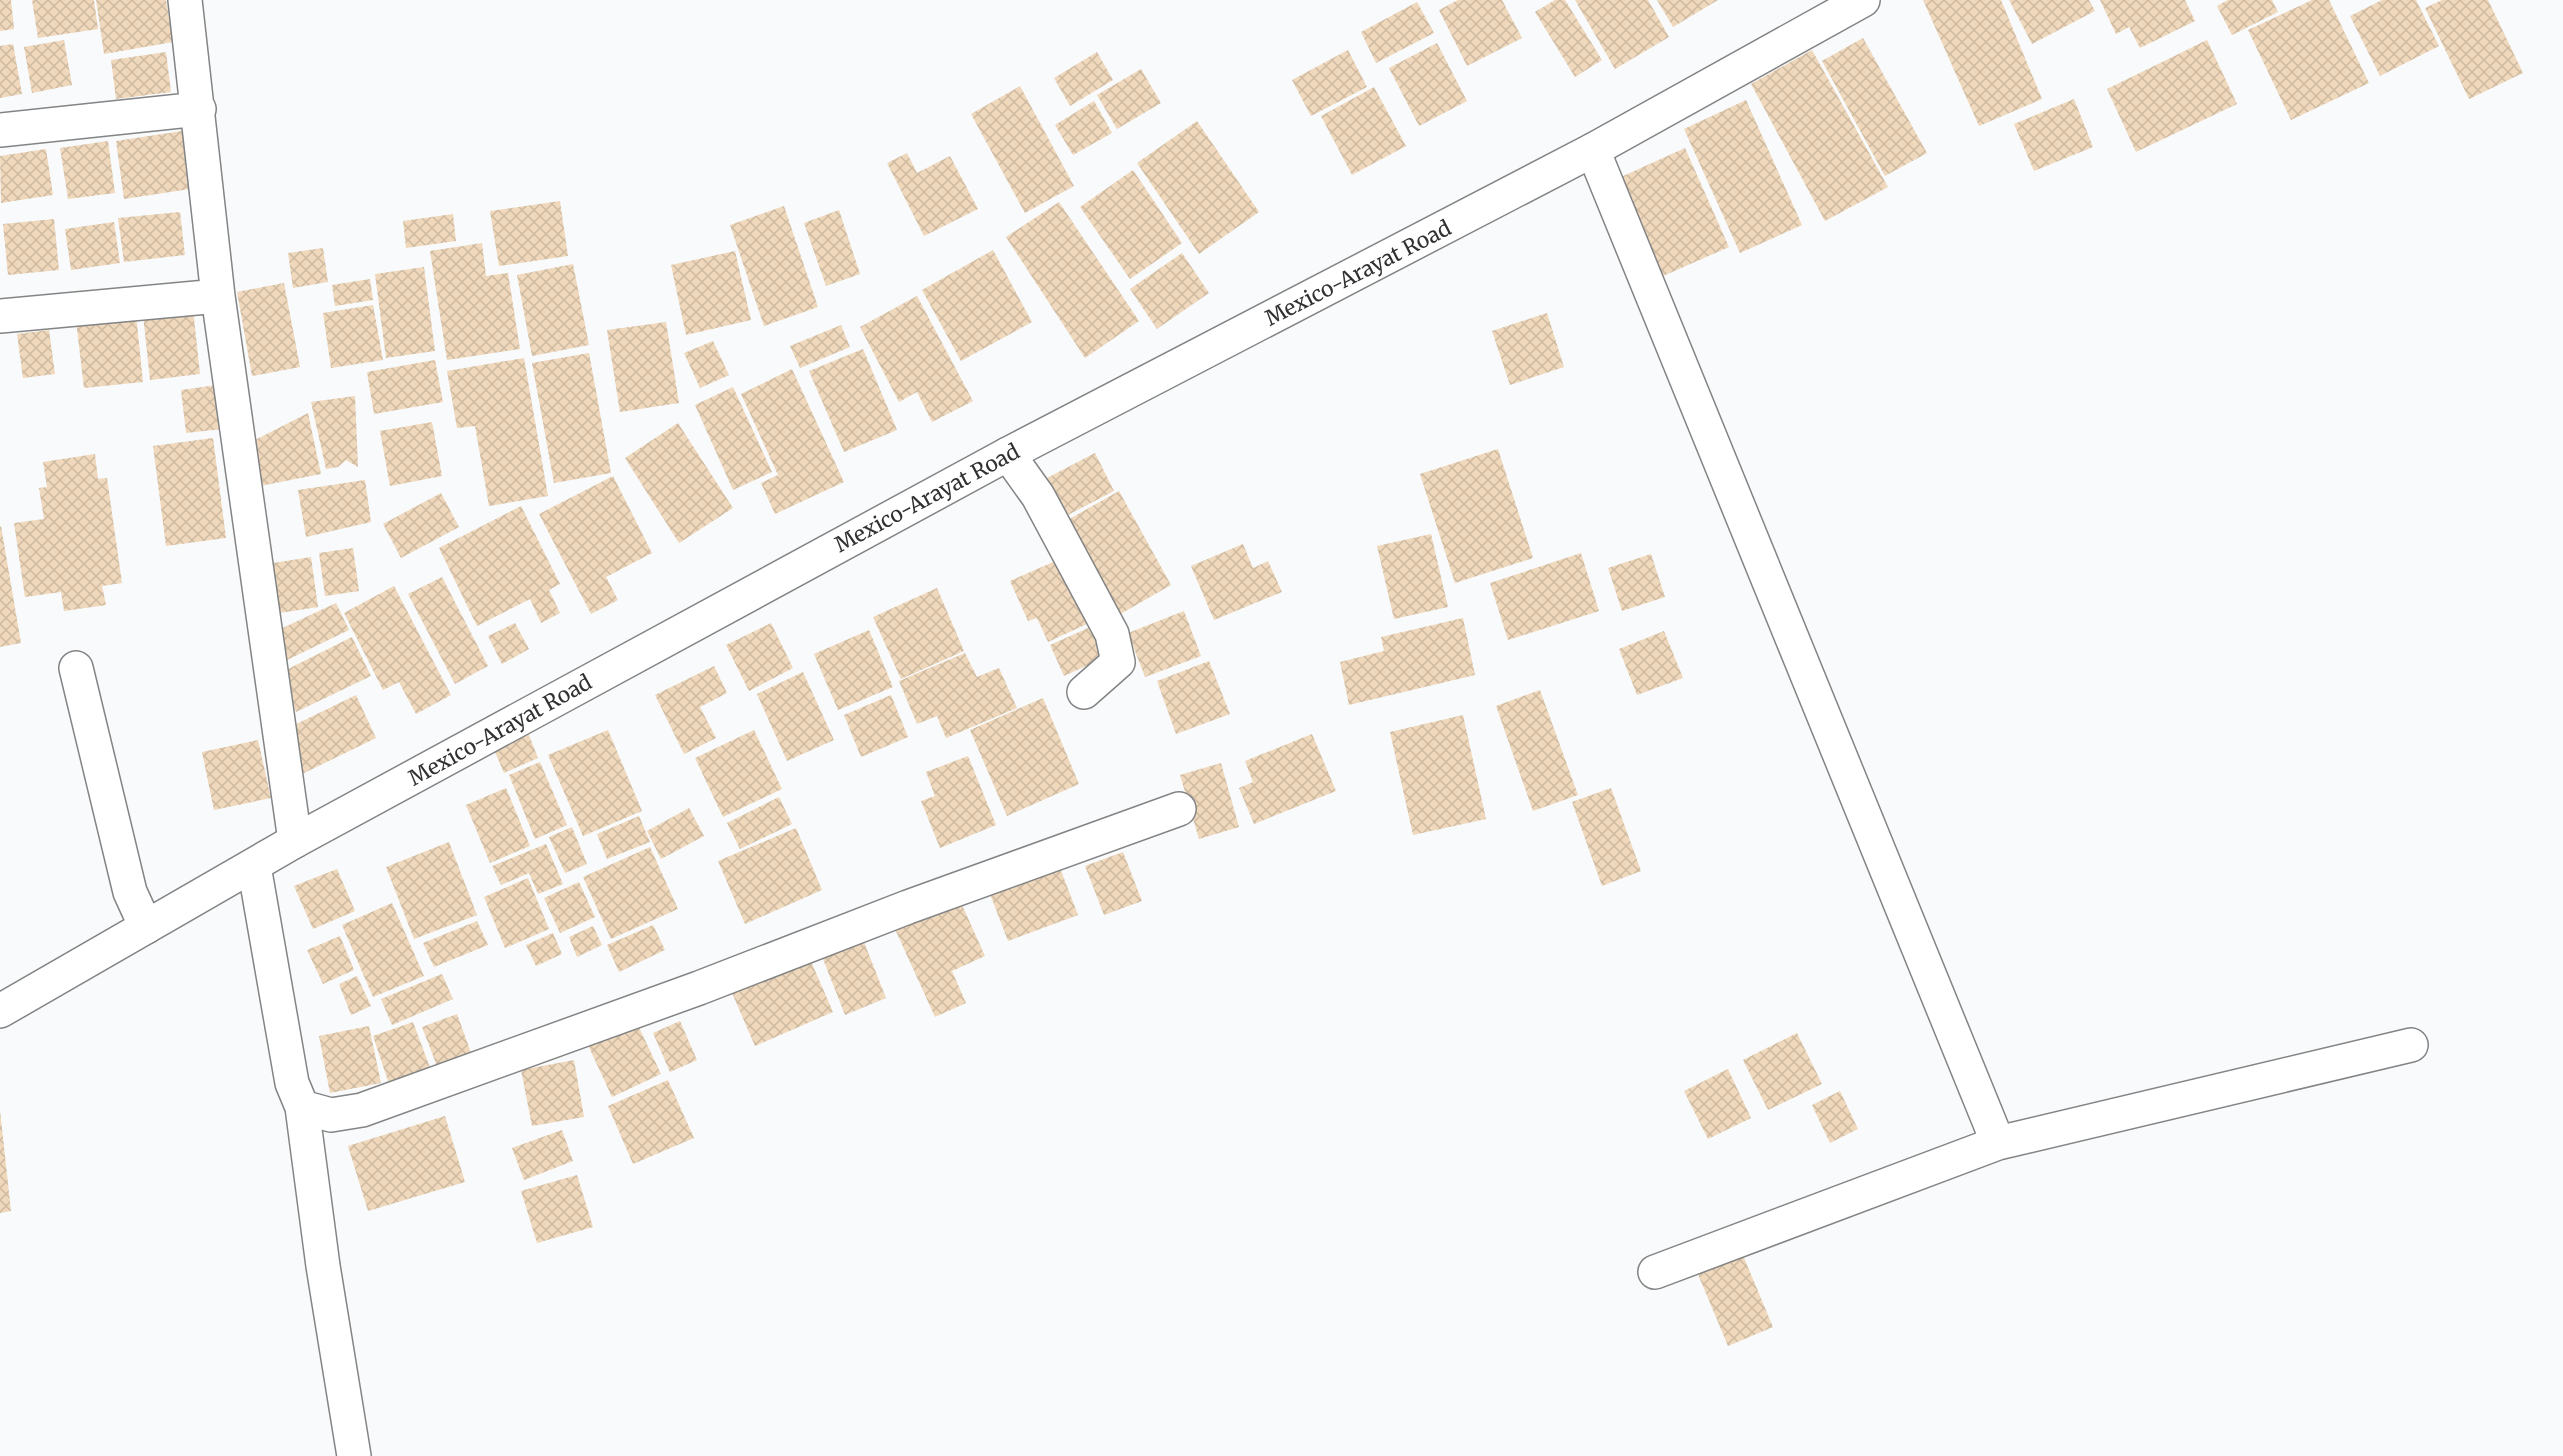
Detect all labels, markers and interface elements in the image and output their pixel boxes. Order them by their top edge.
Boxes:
street label: Mexico-Arayat Road [1260,214,1456,332]
street label: Mexico-Arayat Road [830,438,1024,558]
street label: Mexico-Arayat Road [404,668,597,792]

